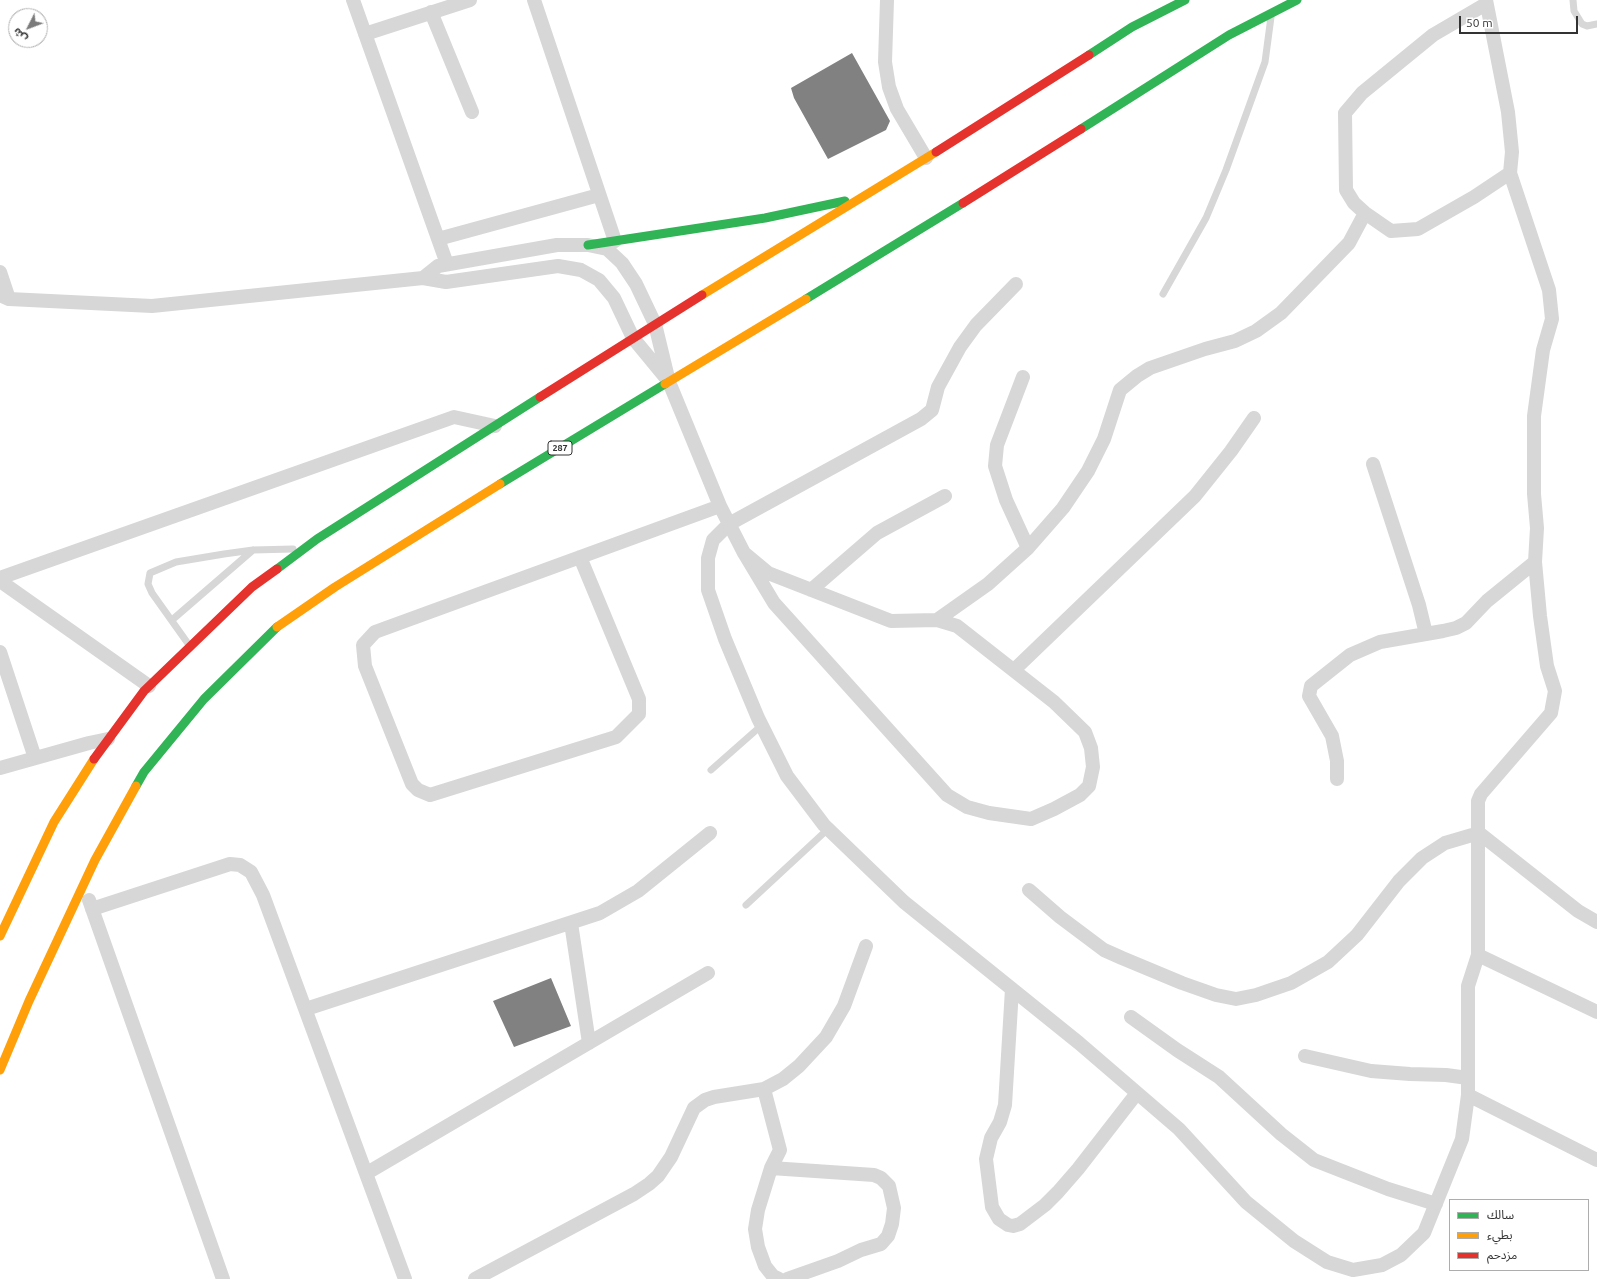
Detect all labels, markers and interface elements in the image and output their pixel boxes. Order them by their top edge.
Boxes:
north arrow [8,8,48,48]
scale bar [1461,8,1580,34]
text: 50 m [1466,16,1493,29]
text: ش [10,26,29,45]
road number: 287 [548,441,572,455]
legend [1449,1199,1589,1271]
text: سالك [1487,1208,1514,1221]
text: بطيء [1487,1228,1513,1241]
text: مزدحم [1487,1248,1517,1261]

